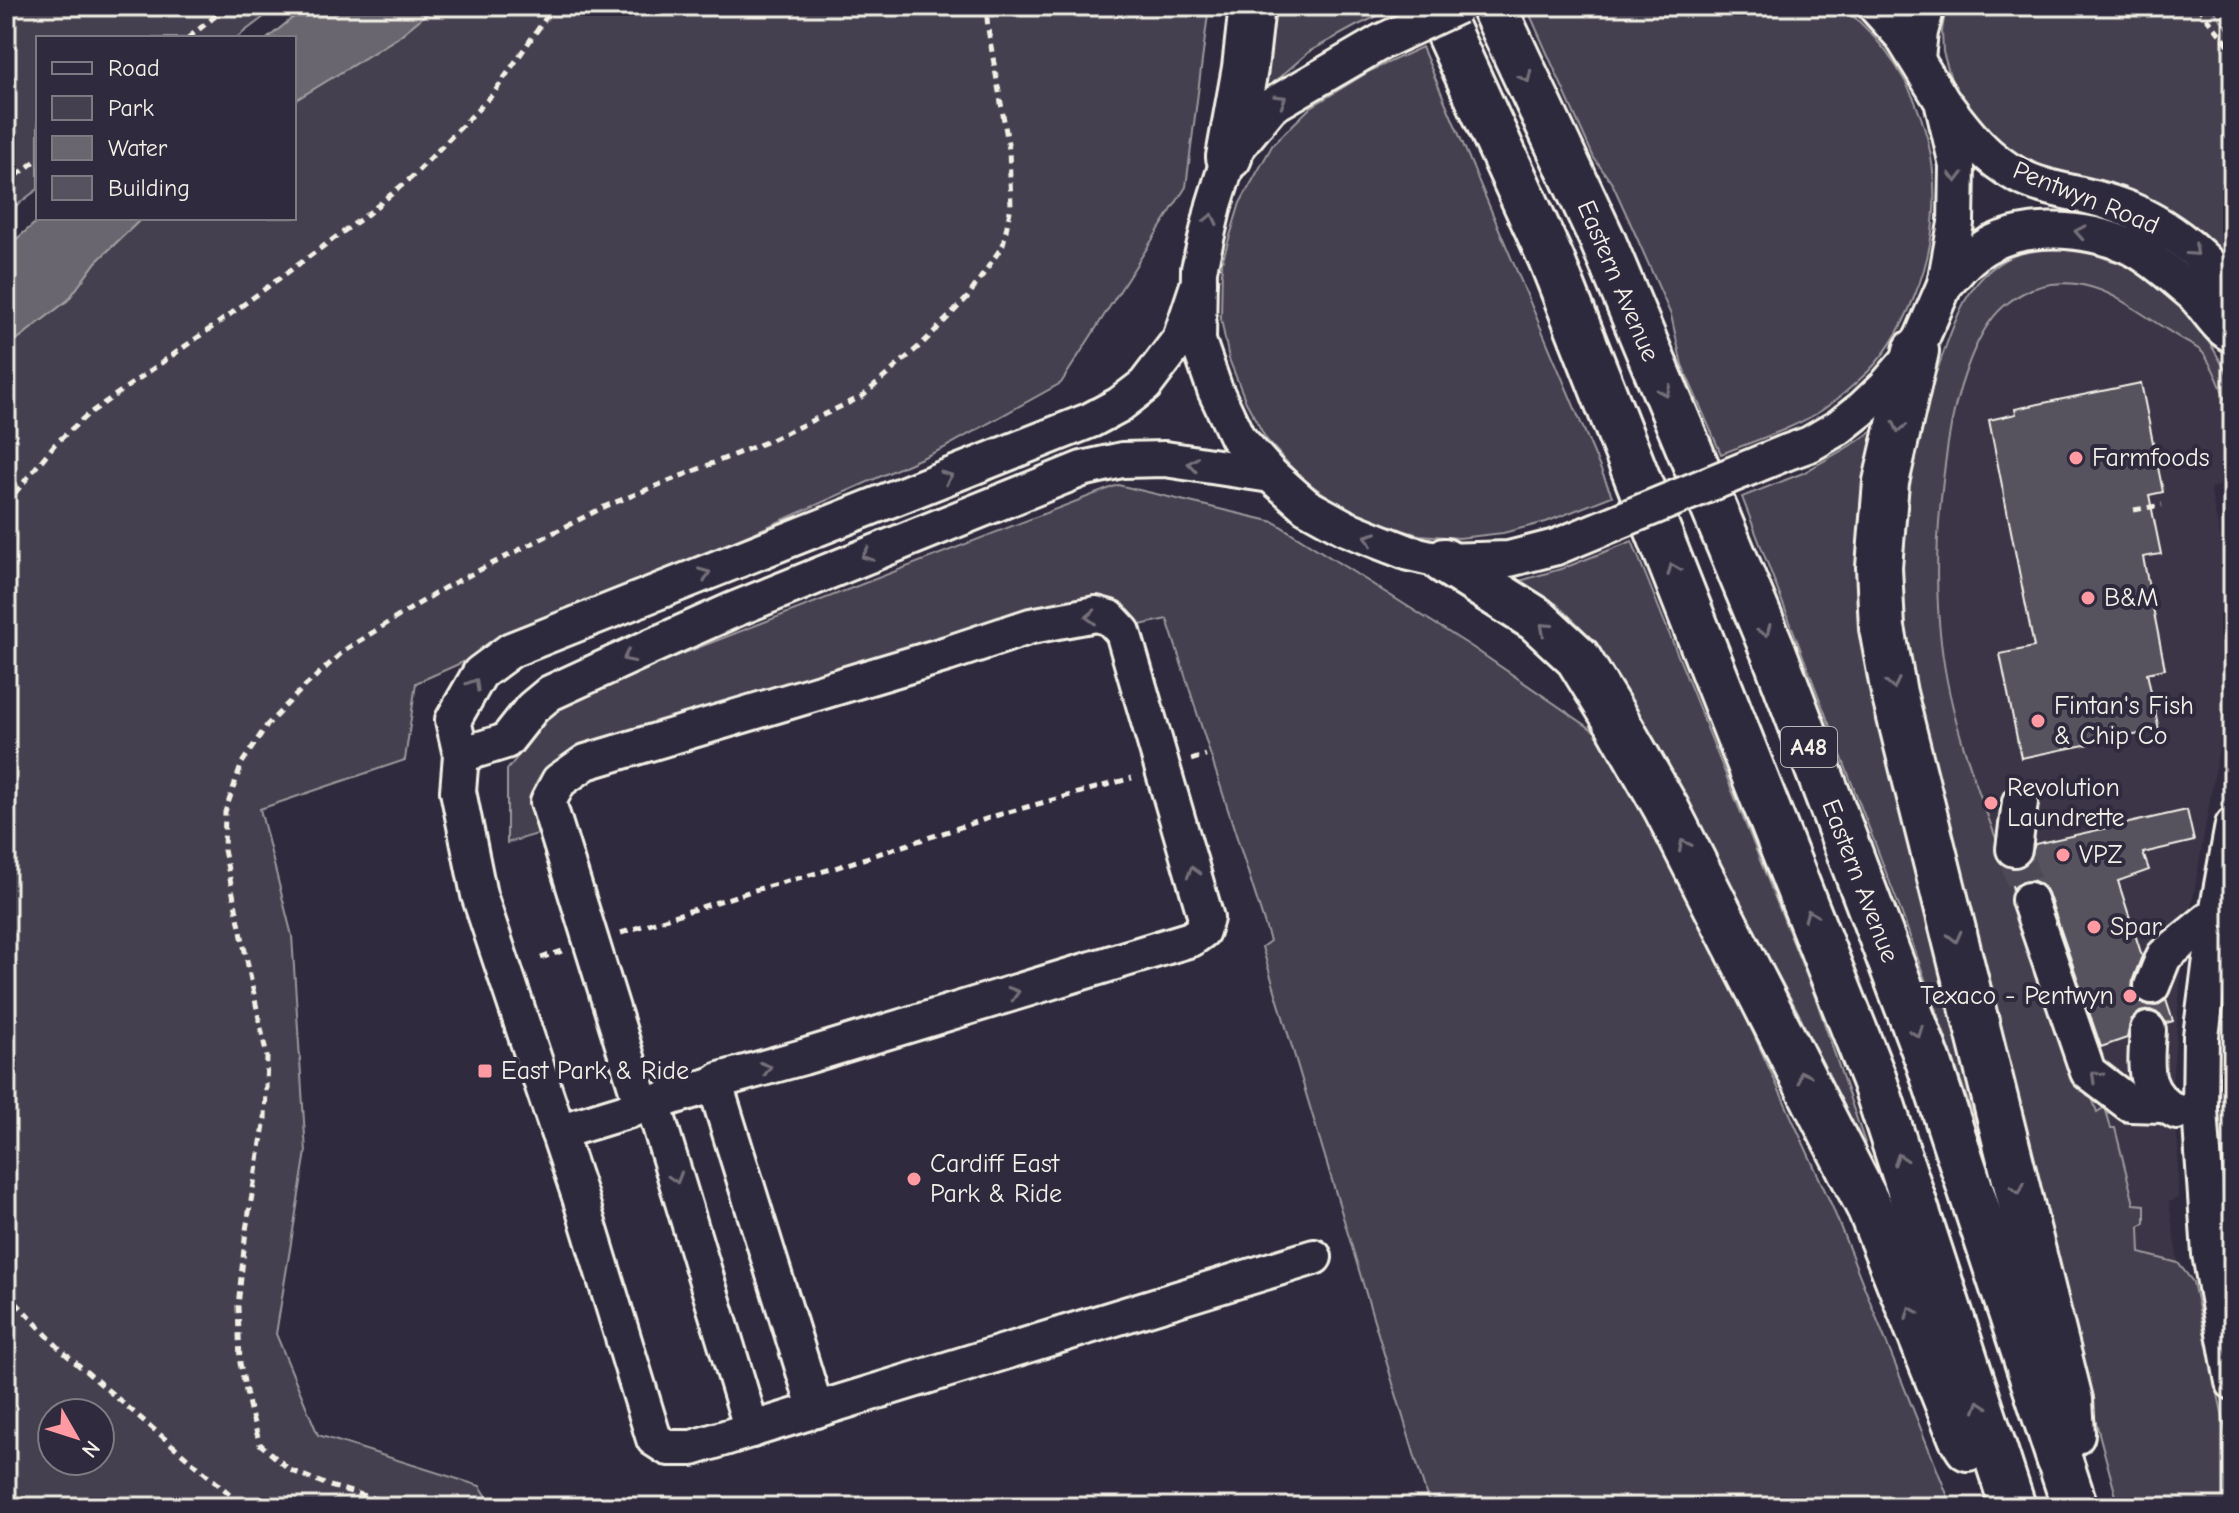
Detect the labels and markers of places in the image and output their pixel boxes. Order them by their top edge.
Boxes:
place label: Farmfoods [2092,443,2210,473]
marker: Farmfoods [2067,449,2085,467]
place label: B&M [2104,583,2159,613]
marker: B&M [2079,589,2097,607]
place label: Fintan's Fish & Chip Co [2054,691,2194,751]
marker: Fintan's Fish & Chip Co [2029,712,2047,730]
place label: Revolution Laundrette [2007,773,2124,833]
marker: Revolution Laundrette [1982,794,2000,812]
place label: VPZ [2079,840,2123,870]
marker: VPZ [2054,846,2072,864]
place label: Spar [2110,912,2163,942]
marker: Spar [2085,918,2103,936]
place label: Texaco - Pentwyn [1920,981,2114,1011]
marker: Texaco - Pentwyn [2121,987,2139,1005]
place label: East Park & Ride [501,1056,689,1086]
marker: East Park & Ride [476,1062,494,1080]
place label: Cardiff East Park & Ride [930,1149,1062,1209]
marker: Cardiff East Park & Ride [905,1170,923,1188]

